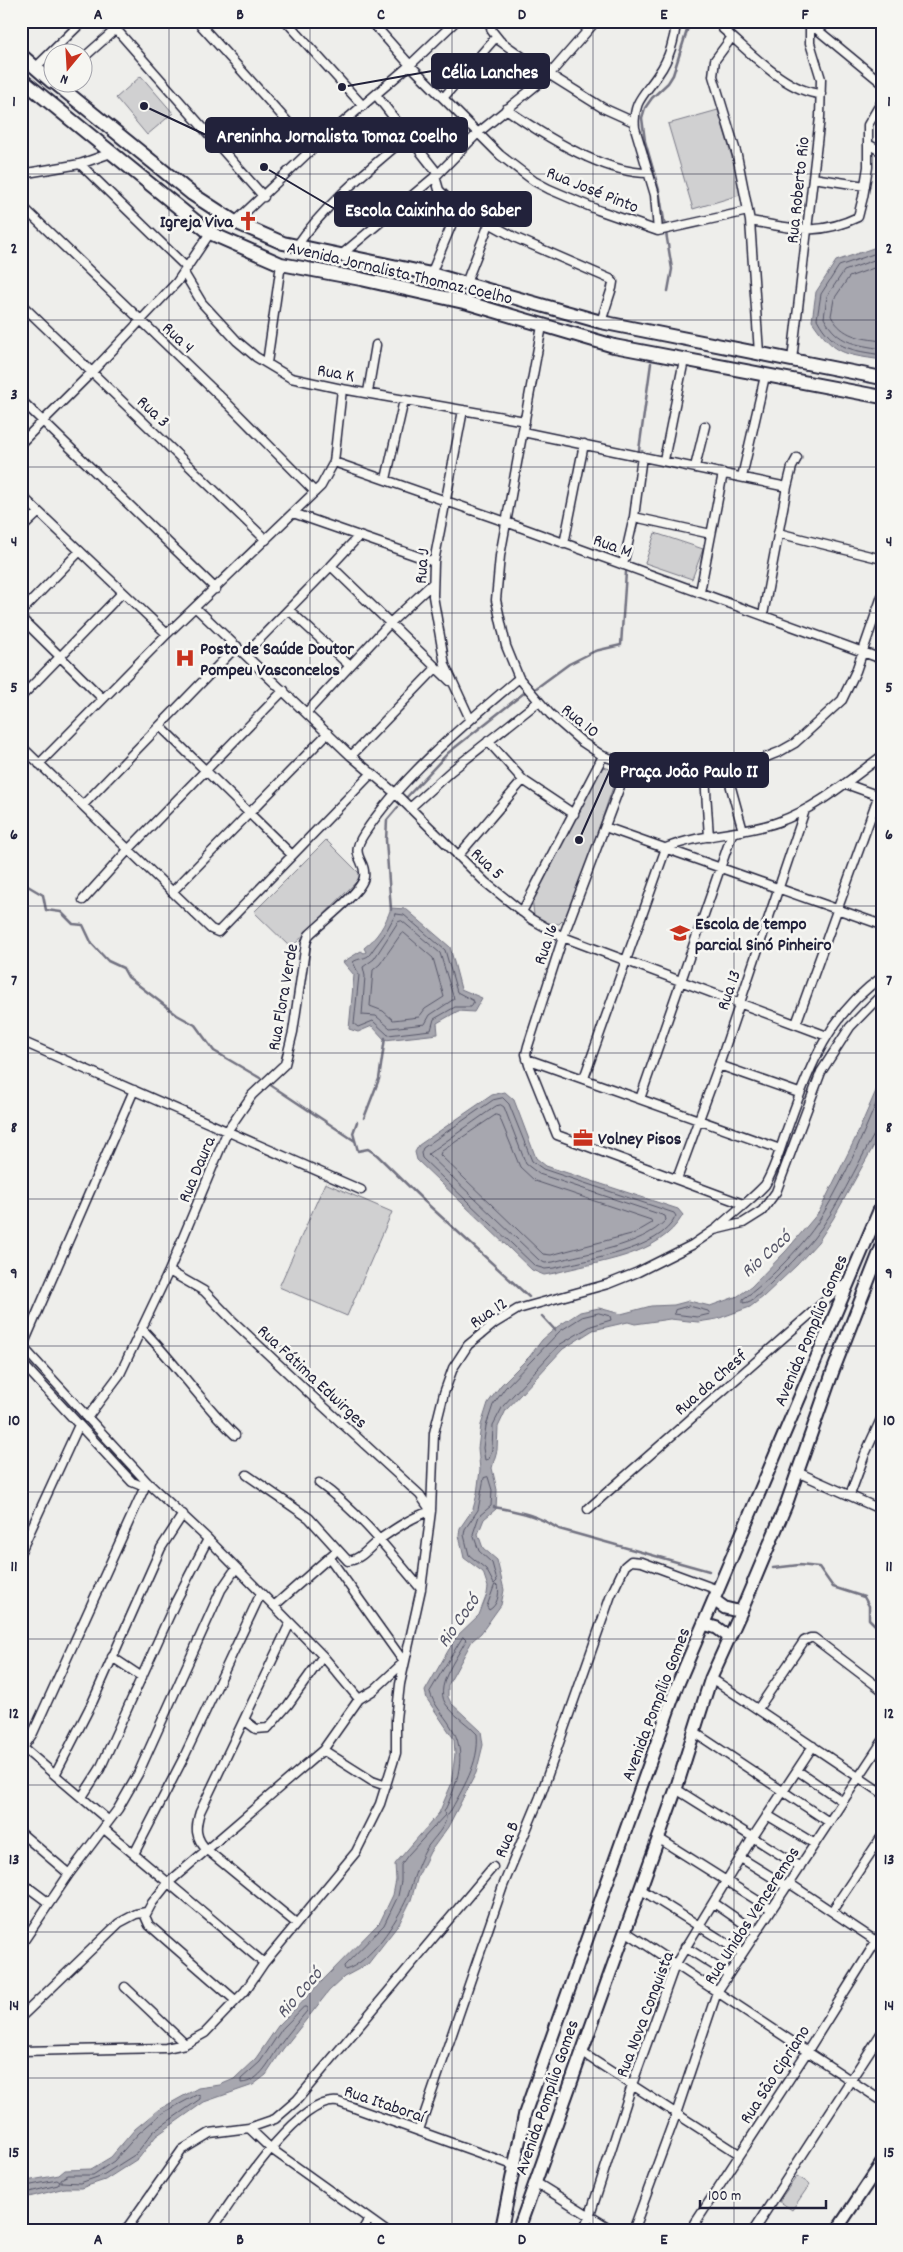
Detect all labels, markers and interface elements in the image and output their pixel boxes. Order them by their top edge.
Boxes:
text: A [94,4,103,27]
text: B [236,4,244,27]
text: C [377,4,385,27]
text: D [518,4,527,27]
text: E [660,4,668,27]
text: F [801,4,809,27]
north arrow [42,42,92,92]
callout: Célia Lanches [432,54,549,88]
text: Célia Lanches [442,61,539,88]
text: N [58,68,71,89]
text: 1 [12,91,16,114]
text: 1 [887,91,891,114]
callout: Areninha Jornalista Tomaz Coelho [206,118,467,152]
text: Areninha Jornalista Tomaz Coelho [217,125,458,152]
street label: Rua Roberto Rio [781,136,818,245]
street label: Rua José Pinto [542,161,642,221]
callout: Escola Caixinha do Saber [335,192,531,226]
text: Escola Caixinha do Saber [345,199,522,226]
church icon: Igreja Viva [237,210,259,232]
place label: Igreja Viva [160,211,234,236]
street label: Avenida Jornalista Thomaz Coelho [284,236,515,313]
text: 2 [11,238,18,261]
text: 2 [886,238,893,261]
street label: Rua 4 [155,317,199,360]
street label: Rua K [315,359,356,390]
text: 3 [10,384,18,407]
text: 3 [885,384,893,407]
street label: Rua 3 [130,391,174,435]
street label: Rua M [589,529,635,566]
text: 4 [11,531,17,554]
text: 4 [886,531,892,554]
street label: Rua J [409,547,437,585]
place label: Posto de Saúde Doutor Pompeu Vasconcelos [200,638,354,684]
hospital icon: Posto de Saúde Doutor Pompeu Vasconcelos [174,647,196,669]
text: 5 [10,677,18,700]
text: 5 [885,677,893,700]
street label: Rua 10 [555,699,604,745]
callout: Praça João Paulo II [610,753,768,787]
text: Praça João Paulo II [620,760,758,787]
text: 6 [10,824,18,847]
text: 6 [885,824,893,847]
street label: Rua 5 [464,843,509,887]
place label: Escola de tempo parcial Sinó Pinheiro [695,913,831,959]
street label: Rua 16 [529,921,566,969]
school or university icon: Escola de tempo parcial Sinó Pinheiro [669,922,691,944]
street label: Rua Flora Verde [263,942,306,1053]
street label: Rua 13 [712,967,749,1014]
text: 7 [11,970,17,993]
text: 7 [886,970,892,993]
text: 8 [11,1117,18,1140]
text: 8 [886,1117,893,1140]
office icon: Volney Pisos [572,1127,594,1149]
place label: Volney Pisos [598,1128,682,1153]
street label: Rua Daura [173,1133,224,1207]
water label: Rio Cocó [736,1224,800,1286]
street label: Avenida Pompílio Gomes [769,1251,856,1411]
text: 9 [10,1263,18,1286]
text: 9 [885,1263,893,1286]
street label: Rua 12 [465,1292,513,1336]
street label: Rua Fátima Edwirges [251,1320,372,1436]
street label: Rua da Chesf [670,1345,754,1423]
text: 10 [8,1410,20,1433]
text: 10 [883,1410,895,1433]
text: 11 [10,1556,18,1579]
text: 11 [885,1556,893,1579]
water label: Rio Cocó [432,1588,489,1654]
street label: Avenida Pompílio Gomes [617,1624,698,1785]
text: 12 [9,1703,19,1726]
text: 12 [884,1703,894,1726]
street label: Rua B [489,1818,527,1862]
street label: Rua Unidos Venceremos [699,1842,807,1990]
text: 13 [9,1849,19,1872]
text: 13 [884,1849,894,1872]
street label: Rua Nova Conquista [611,1948,682,2081]
water label: Rio Cocó [271,1961,332,2026]
text: 14 [9,1995,19,2018]
text: 14 [884,1995,894,2018]
street label: Avenida Pompílio Gomes [510,2017,587,2179]
street label: Rua São Cipriano [735,2021,817,2130]
street label: Rua Itaboraí [340,2080,430,2131]
text: 15 [9,2142,19,2165]
text: 15 [884,2142,894,2165]
scale bar [700,2177,827,2209]
text: 100 m [708,2186,741,2208]
text: A [94,2229,103,2252]
text: B [236,2229,244,2252]
text: C [377,2229,385,2252]
text: D [518,2229,527,2252]
text: E [660,2229,668,2252]
text: F [801,2229,809,2252]

